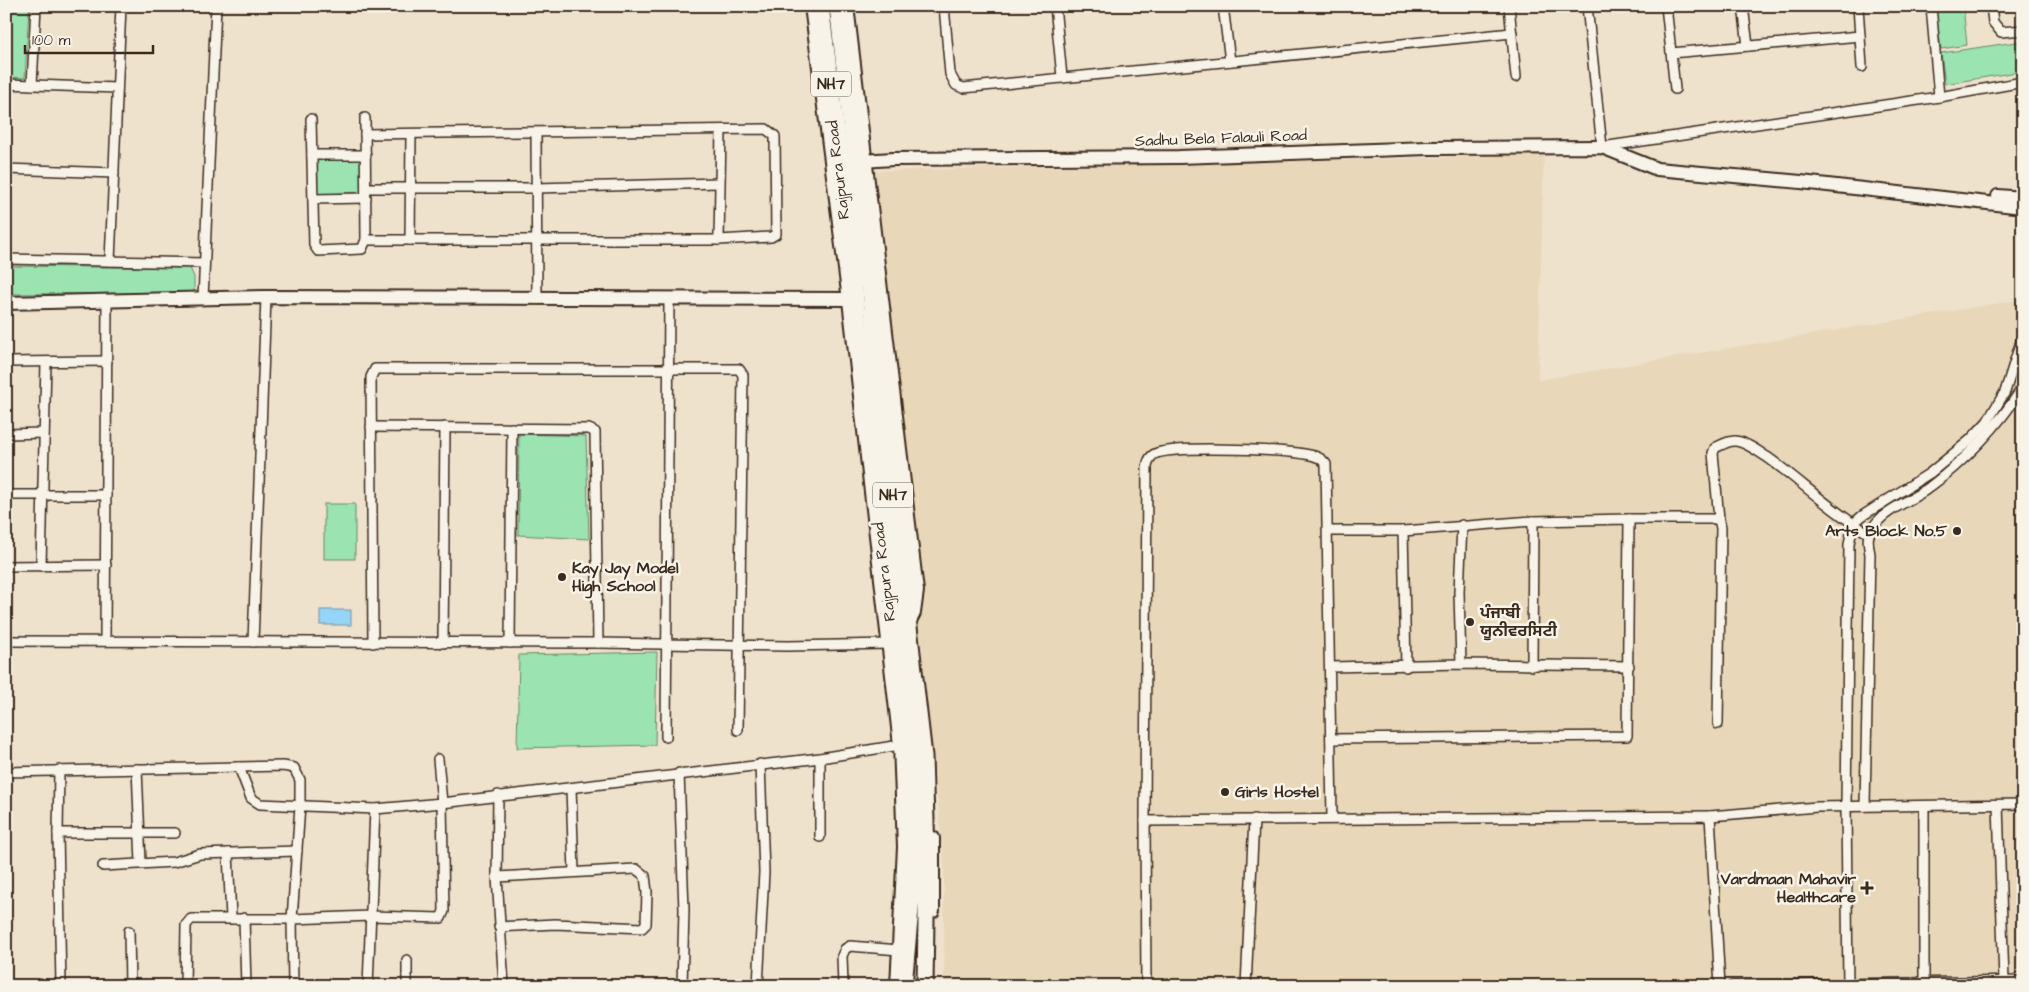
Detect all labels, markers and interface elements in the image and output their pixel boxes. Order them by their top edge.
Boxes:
scale bar [25,22,152,54]
text: 100 m [32,30,71,51]
road number: NH7 [811,72,851,96]
street label: Rajpura Road [821,119,855,221]
street label: Sadhu Bela Falauli Road [1135,124,1307,152]
road number: NH7 [873,482,913,508]
place label: Arts Block No.5 [1825,520,1948,542]
street label: Rajpura Road [867,521,901,623]
marker: Arts Block No.5 [1951,525,1963,537]
place label: Kay Jay Model High School [572,557,679,599]
marker: Kay Jay Model High School [556,571,568,583]
place label: ਪੰਜਾਬੀ ਯੂਨੀਵਰਸਿਟੀ [1479,602,1557,642]
marker: ਪੰਜਾਬੀ ਯੂਨੀਵਰਸਿਟੀ [1464,616,1476,628]
place label: Girls Hostel [1235,781,1319,803]
marker: Girls Hostel [1219,786,1231,798]
place label: Vardmaan Mahavir Healthcare [1720,868,1856,908]
marker: Vardmaan Mahavir Healthcare [1860,881,1874,895]

